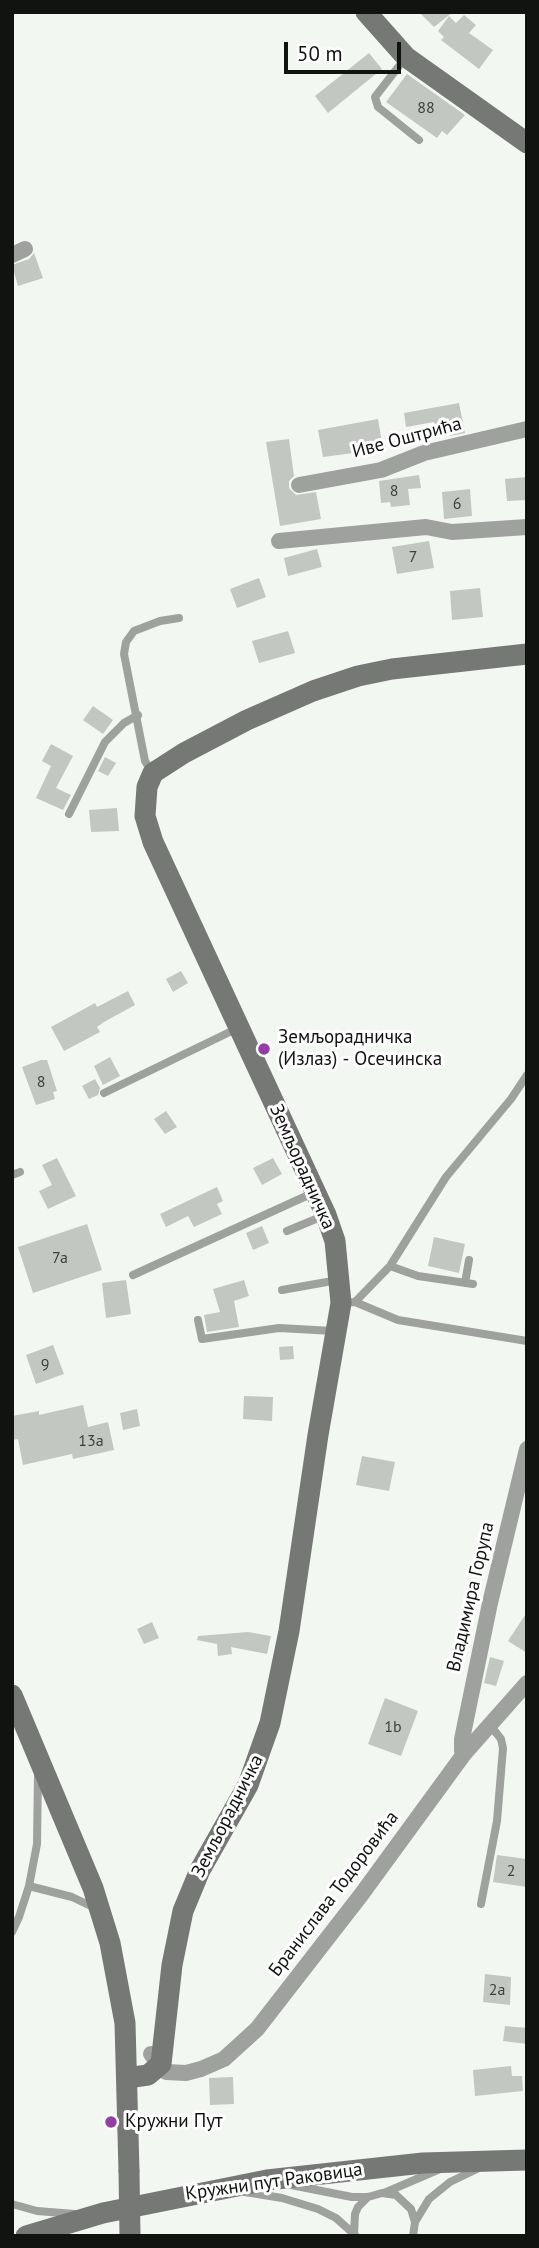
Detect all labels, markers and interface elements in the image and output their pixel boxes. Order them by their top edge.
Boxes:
scale bar [287,28,404,72]
text: 50 m [297,40,343,67]
house number: 88 [417,98,435,118]
street label: Иве Оштрића [350,412,464,464]
house number: 8 [390,481,398,501]
house number: 6 [453,494,461,514]
house number: 7 [409,547,417,567]
place label: Земљорадничка (Излаз) - Осечинска [278,1027,442,1071]
marker: Земљорадничка (Излаз) - Осечинска [256,1041,272,1057]
house number: 8 [37,1072,45,1092]
street label: Земљорадничка [264,1101,340,1233]
house number: 7a [52,1248,68,1268]
house number: 9 [41,1355,49,1375]
house number: 13a [78,1431,104,1451]
street label: Владимира Горупа [443,1520,499,1674]
house number: 1b [384,1717,402,1737]
street label: Земљорадничка [187,1751,269,1881]
street label: Бранислава Тодоровића [264,1807,404,1981]
house number: 2 [507,1861,515,1881]
house number: 2a [489,1980,505,2000]
place label: Кружни Пут [125,2111,223,2133]
marker: Кружни Пут [103,2114,119,2130]
street label: Кружни пут Раковица [184,2158,364,2206]

